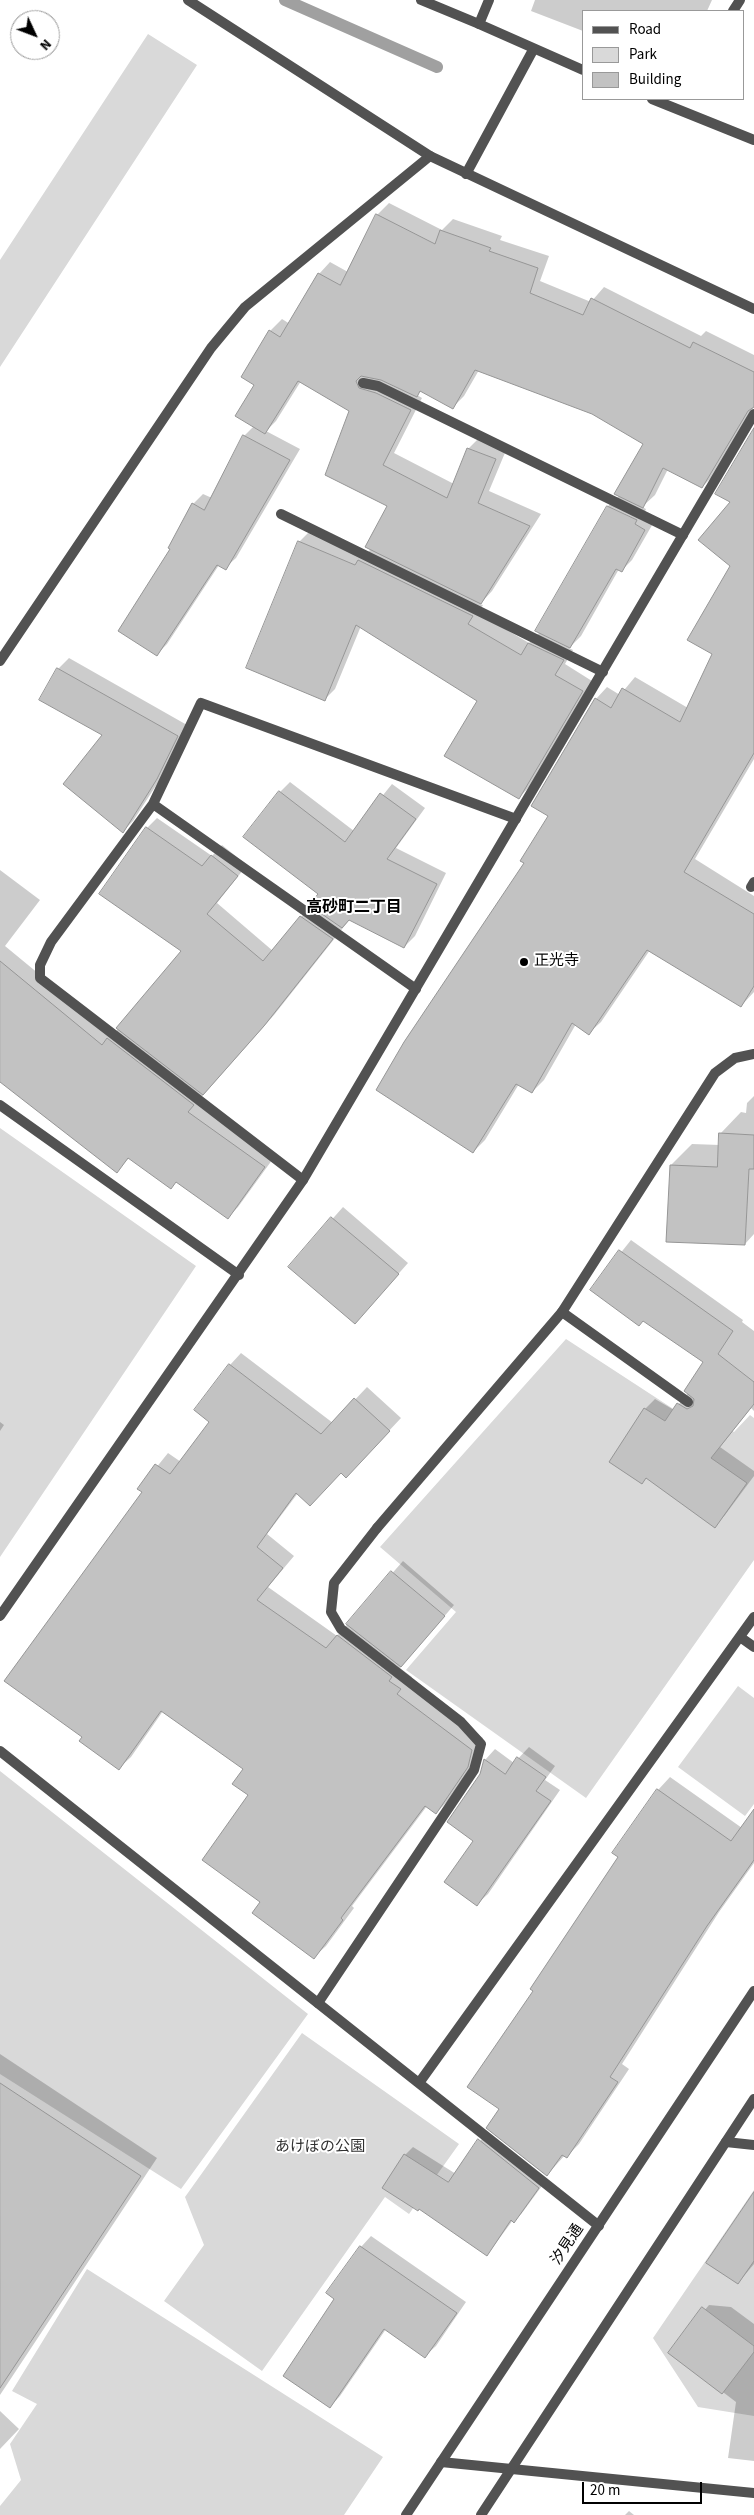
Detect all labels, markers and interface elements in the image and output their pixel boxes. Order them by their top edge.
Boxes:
north arrow [10,10,60,60]
legend [582,10,744,100]
text: Road [629,19,661,40]
text: N [35,34,56,55]
text: Park [629,44,657,65]
text: Building [629,69,681,90]
district label: 高砂町二丁目 [306,898,402,918]
place label: 正光寺 [534,953,579,971]
marker: 正光寺 [518,956,530,968]
park label: あけぼの公園 [275,2139,365,2157]
street label: 汐見通 [548,2221,588,2269]
scale bar [584,2472,704,2504]
text: 20 m [590,2480,620,2501]

